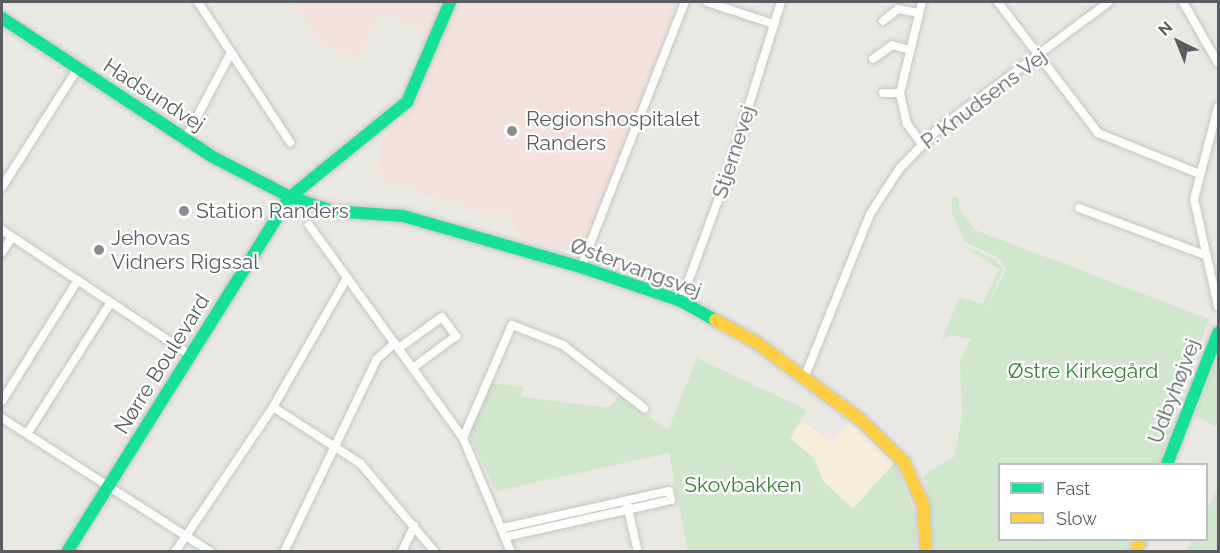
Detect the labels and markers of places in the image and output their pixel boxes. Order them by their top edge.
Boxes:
place label: Regionshospitalet Randers [526,106,700,156]
marker: Regionshospitalet Randers [503,122,521,140]
place label: Station Randers [196,198,349,224]
marker: Station Randers [177,204,191,218]
place label: Jehovas Vidners Rigssal [111,225,259,275]
marker: Jehovas Vidners Rigssal [92,243,106,257]

